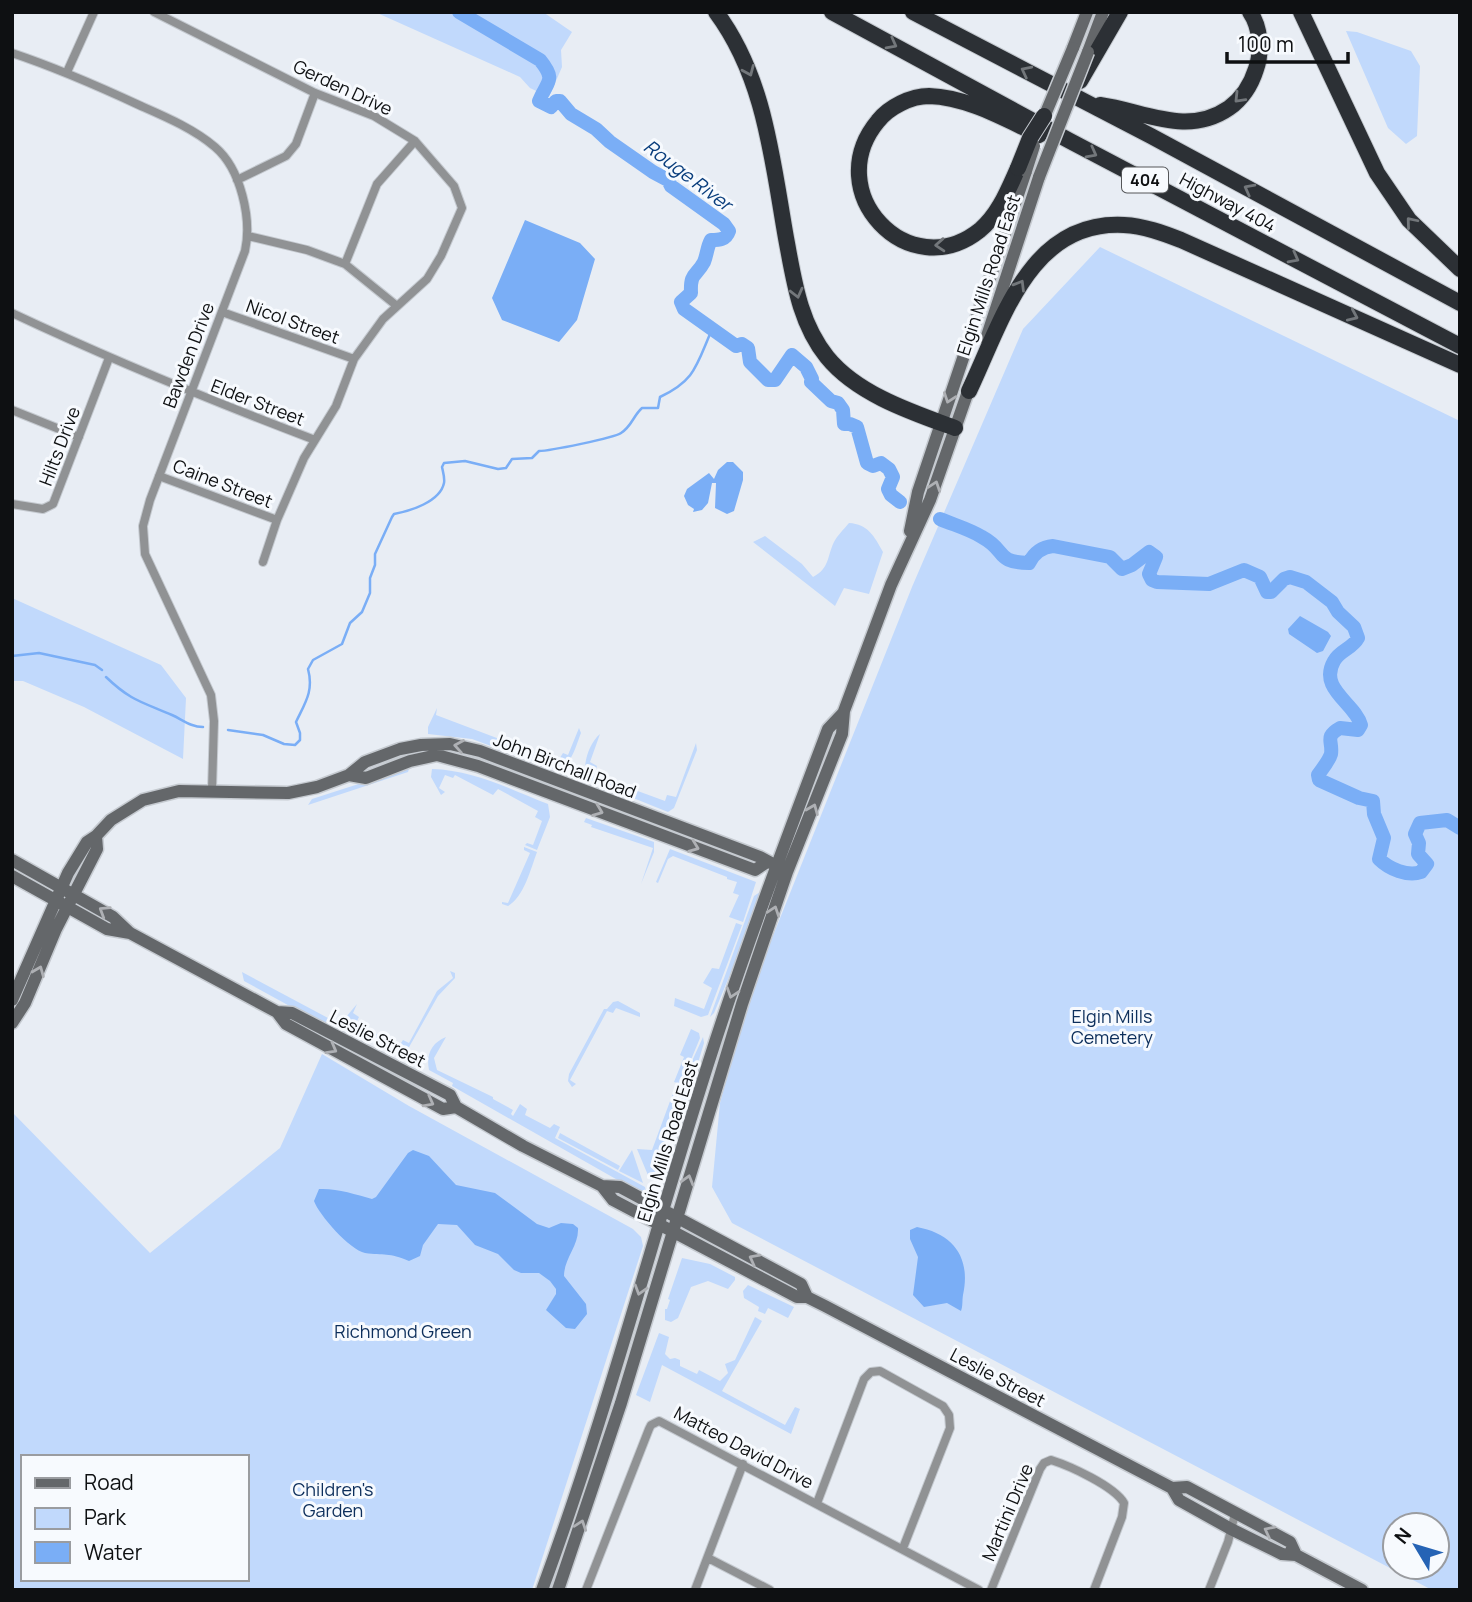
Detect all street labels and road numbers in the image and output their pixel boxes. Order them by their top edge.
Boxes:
street label: Gerden Drive [290,54,396,120]
street label: Highway 404 [1176,167,1280,237]
road number: 404 [1122,168,1168,192]
street label: Elgin Mills Road East [951,192,1025,358]
street label: Nicol Street [243,293,343,349]
street label: Bawden Drive [157,299,219,411]
street label: Elder Street [208,373,308,431]
street label: Hilts Drive [33,403,85,489]
street label: Caine Street [170,453,276,513]
street label: John Birchall Road [490,727,640,803]
street label: Leslie Street [326,1004,430,1072]
street label: Elgin Mills Road East [631,1057,703,1225]
street label: Leslie Street [946,1342,1050,1412]
street label: Matteo David Drive [670,1400,818,1494]
street label: Martini Drive [976,1460,1038,1564]

